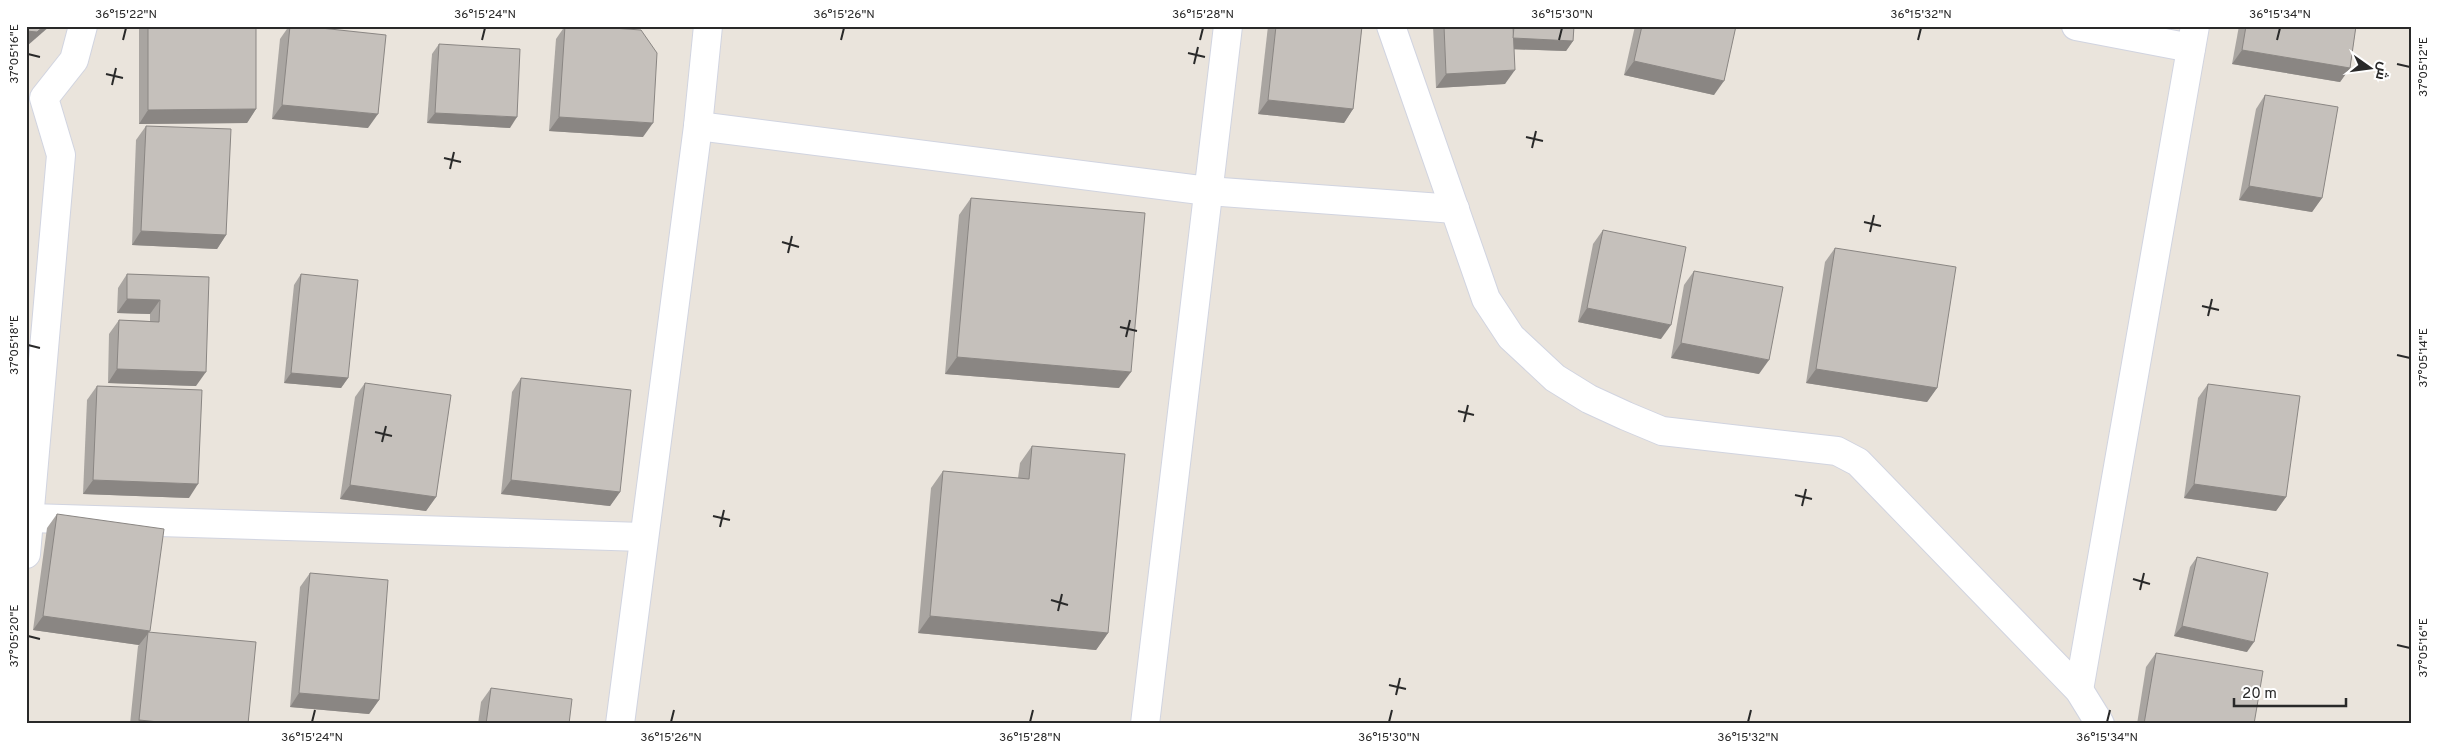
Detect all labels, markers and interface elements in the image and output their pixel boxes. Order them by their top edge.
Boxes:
text: 36°15'22"N [95,7,157,23]
text: 36°15'24"N [454,7,516,23]
text: 36°15'26"N [813,7,875,23]
text: 36°15'28"N [1172,7,1234,23]
text: 36°15'30"N [1531,7,1593,23]
text: 36°15'32"N [1890,7,1952,23]
text: 36°15'34"N [2249,7,2311,23]
text: 37°05'16"E [7,24,23,84]
text: 37°05'12"E [2416,37,2432,97]
north arrow [2344,42,2394,92]
text: ش [2371,60,2393,82]
text: 37°05'18"E [7,315,23,375]
text: 37°05'14"E [2416,328,2432,388]
text: 37°05'20"E [7,604,23,668]
text: 37°05'16"E [2416,618,2432,678]
scale bar [2234,675,2347,707]
text: 20 m [2242,685,2277,704]
text: 36°15'24"N [281,730,343,746]
text: 36°15'26"N [640,730,702,746]
text: 36°15'28"N [999,730,1061,746]
text: 36°15'30"N [1358,730,1420,746]
text: 36°15'32"N [1717,730,1779,746]
text: 36°15'34"N [2076,730,2138,746]

